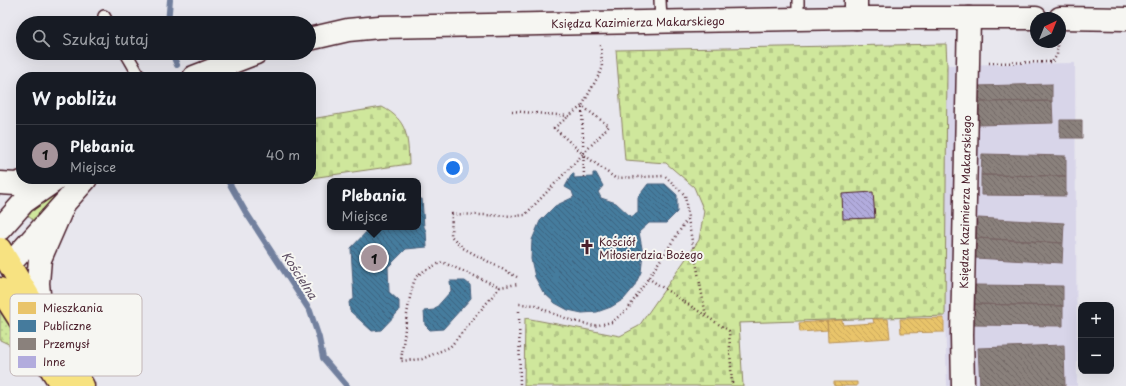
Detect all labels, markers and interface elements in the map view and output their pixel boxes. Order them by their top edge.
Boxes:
street label: Księdza Kazimierza Makarskiego [551,12,725,32]
north arrow [1030,12,1066,48]
search box [16,16,316,60]
icon: search [30,27,52,49]
text: Szukaj tutaj [62,27,149,50]
text: W pobliżu [32,85,117,111]
street label: Księdza Kazimierza Makarskiego [955,115,975,289]
text: Plebania [70,134,135,157]
text: 1 [42,145,48,164]
text: 40 m [266,145,300,164]
text: Miejsce [70,157,116,176]
your location [443,158,463,178]
popup [327,178,421,230]
text: Plebania [342,183,406,206]
text: Miejsce [342,206,388,225]
place label: Kościół Miłosierdzia Bożego [599,233,703,263]
church icon: Kościół Miłosierdzia Bożego [578,238,596,256]
pin: 1 [361,243,387,273]
water label: Kościelna [278,248,322,303]
legend [10,294,142,376]
text: Mieszkania [43,299,103,316]
map controls [1078,302,1114,374]
button: + [1078,302,1114,338]
text: Publiczne [43,317,92,334]
text: Przemysł [43,335,90,352]
button: − [1078,338,1114,374]
text: Inne [43,353,66,370]

